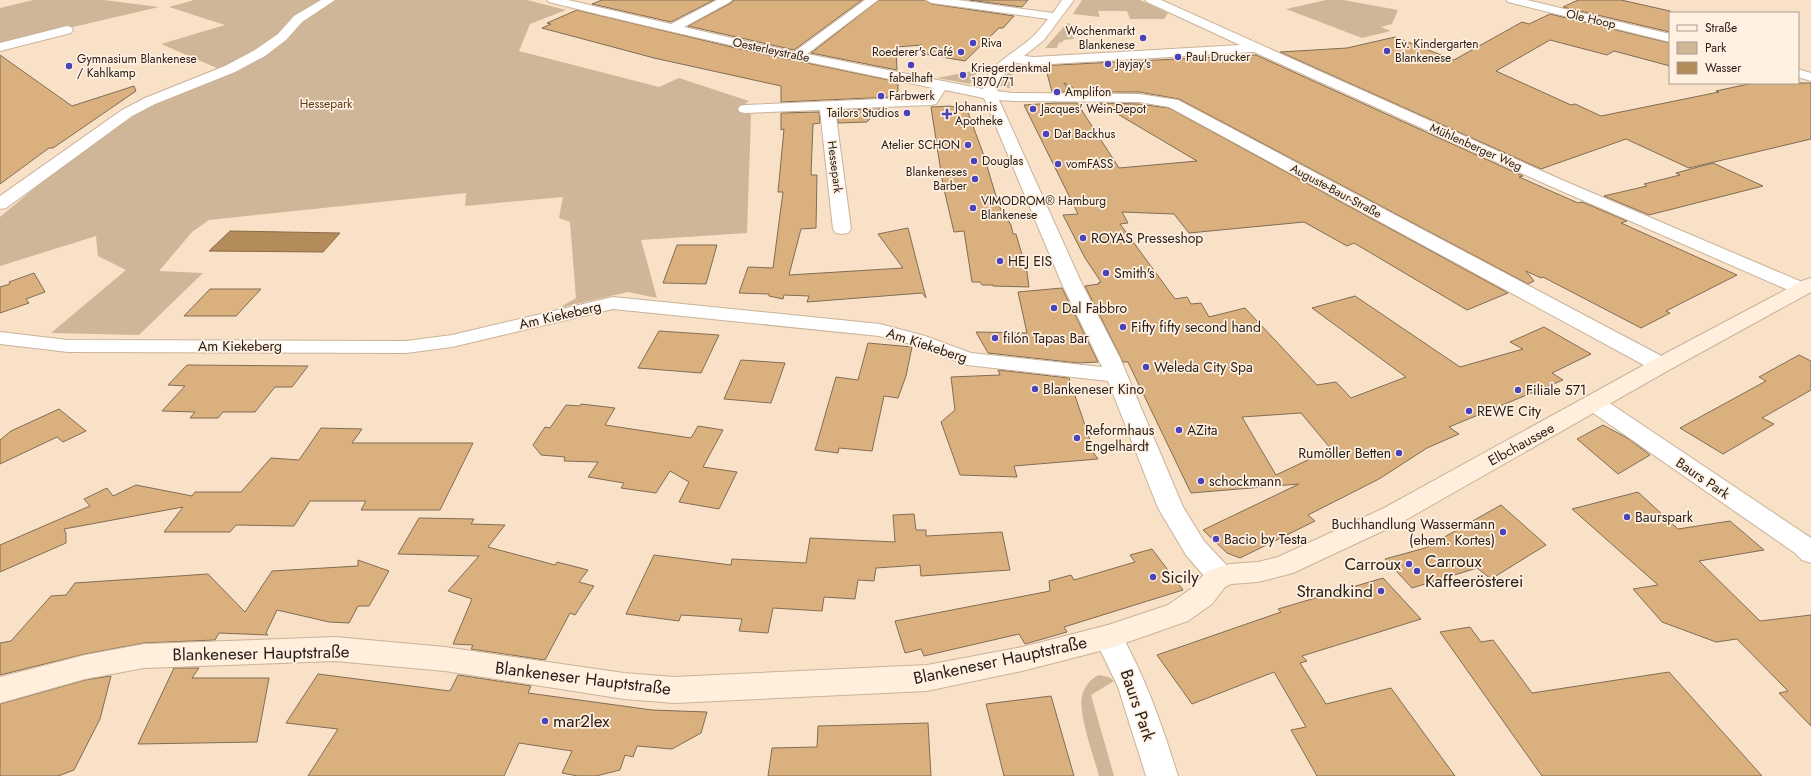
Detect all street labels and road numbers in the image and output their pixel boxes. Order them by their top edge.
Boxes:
street label: Ole Hoop [1564,5,1618,33]
street label: Oesterleystraße [731,33,811,67]
street label: Mühlenberger Weg [1427,119,1525,175]
street label: Hessepark [823,140,847,195]
street label: Auguste-Baur-Straße [1287,159,1385,223]
street label: Am Kiekeberg [517,296,603,334]
street label: Am Kiekeberg [884,323,970,367]
street label: Am Kiekeberg [198,336,282,356]
street label: Elbchaussee [1484,418,1558,470]
street label: Baurs Park [1672,453,1735,504]
street label: Blankeneser Hauptstraße [911,630,1089,690]
street label: Blankeneser Hauptstraße [172,639,350,667]
street label: Blankeneser Hauptstraße [494,655,673,701]
street label: Baurs Park [1114,666,1162,745]

